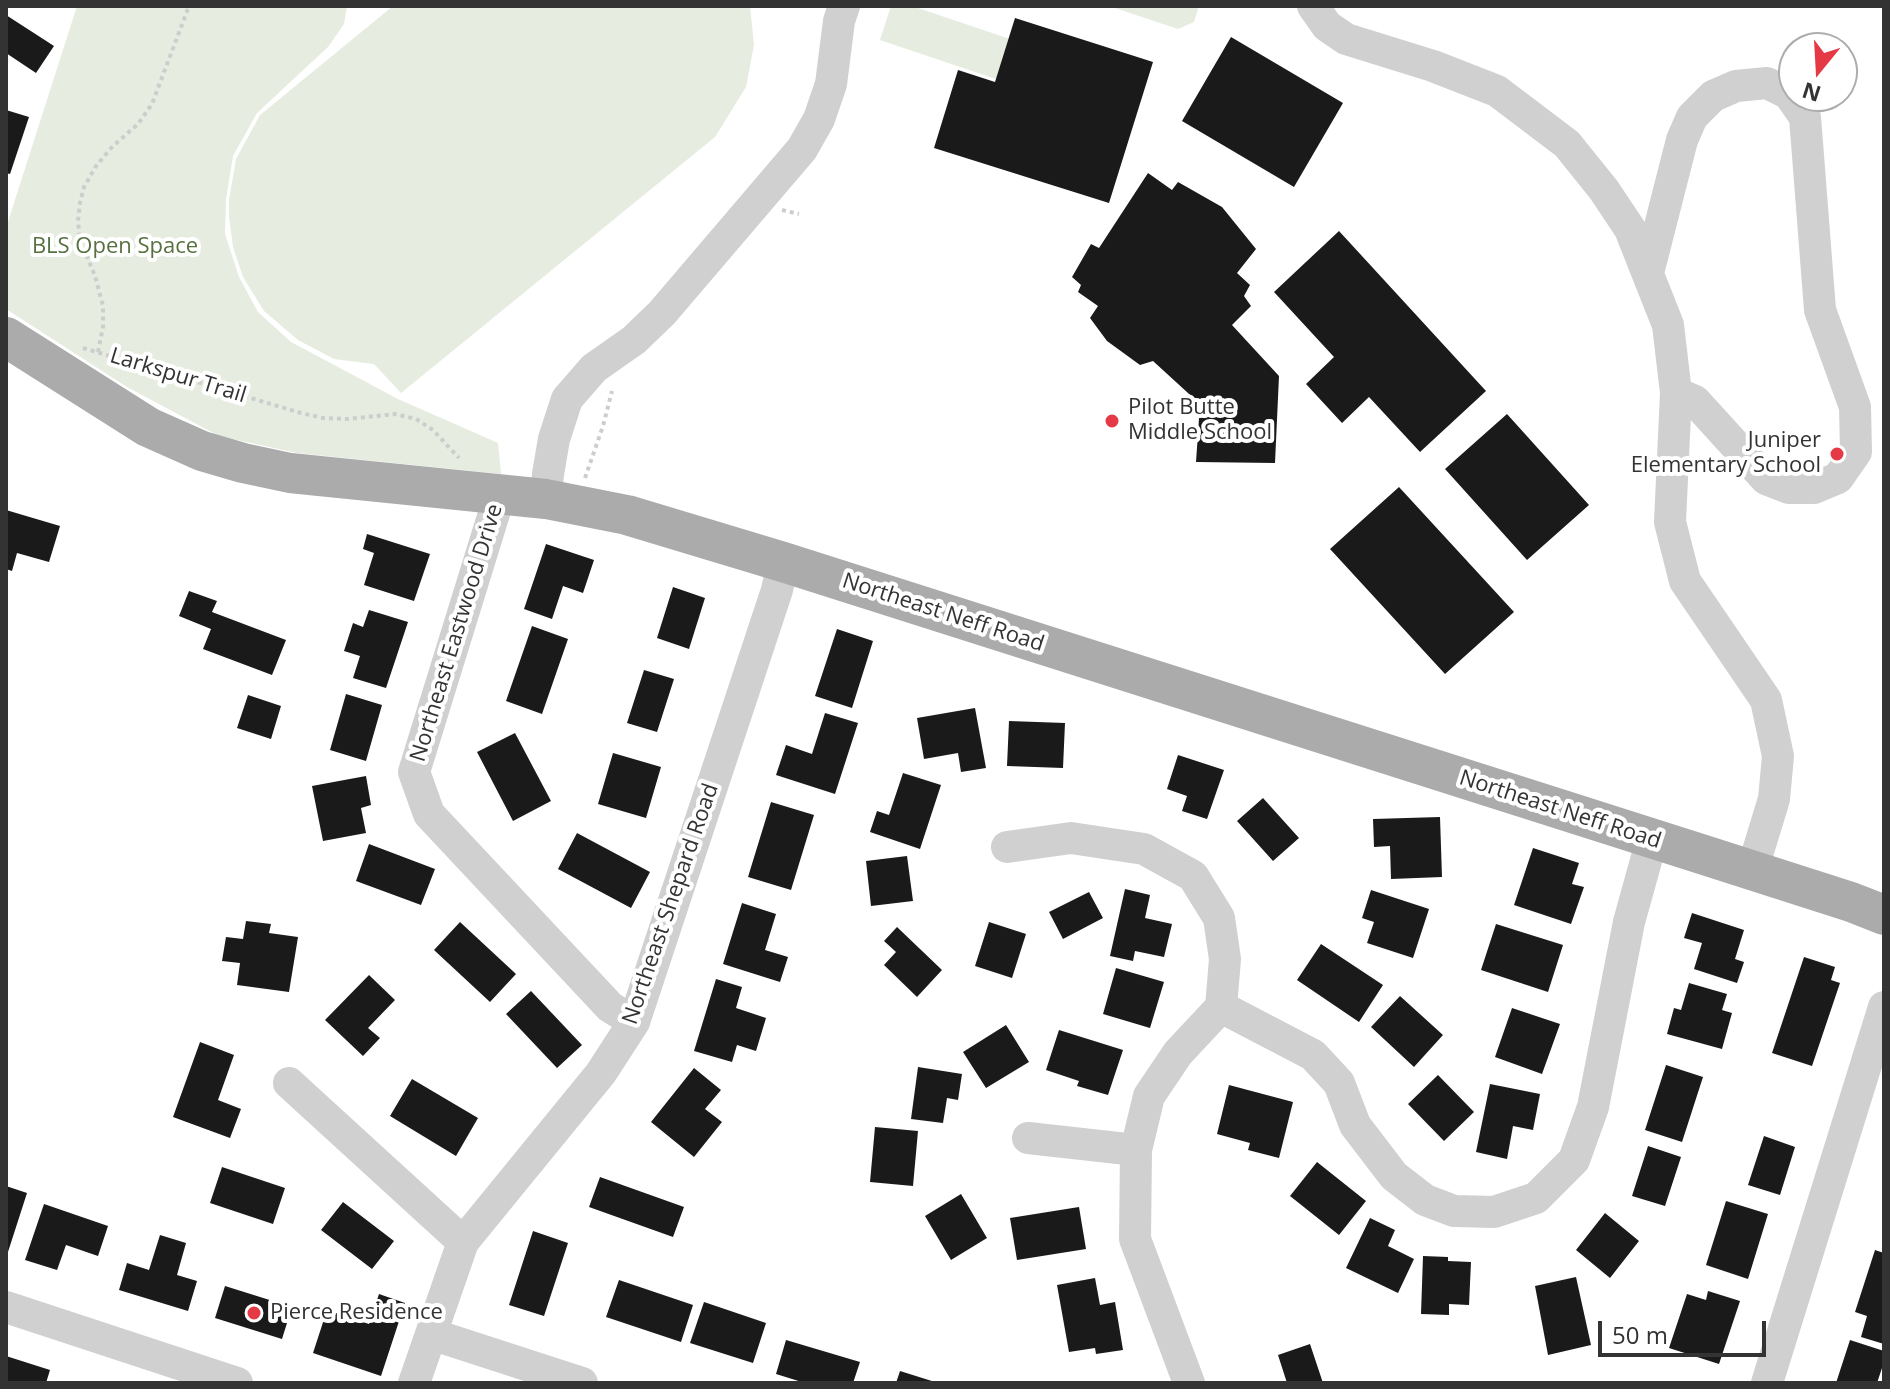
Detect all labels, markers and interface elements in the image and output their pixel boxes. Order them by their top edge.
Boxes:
north arrow [1778,32,1858,112]
text: N [1798,76,1824,110]
park label: BLS Open Space [32,234,198,260]
street label: Larkspur Trail [107,343,249,409]
place label: Pilot Butte Middle School [1128,395,1272,446]
marker: Pilot Butte Middle School [1103,412,1121,430]
place label: Juniper Elementary School [1631,428,1821,480]
marker: Juniper Elementary School [1828,445,1846,463]
street label: Northeast Eastwood Drive [405,501,509,765]
street label: Northeast Neff Road [839,568,1047,658]
street label: Northeast Neff Road [1456,765,1664,855]
street label: Northeast Shepard Road [617,780,725,1028]
place label: Pierce Residence [270,1300,443,1326]
marker: Pierce Residence [245,1304,263,1322]
scale bar [1602,1305,1770,1355]
text: 50 m [1612,1318,1668,1351]

